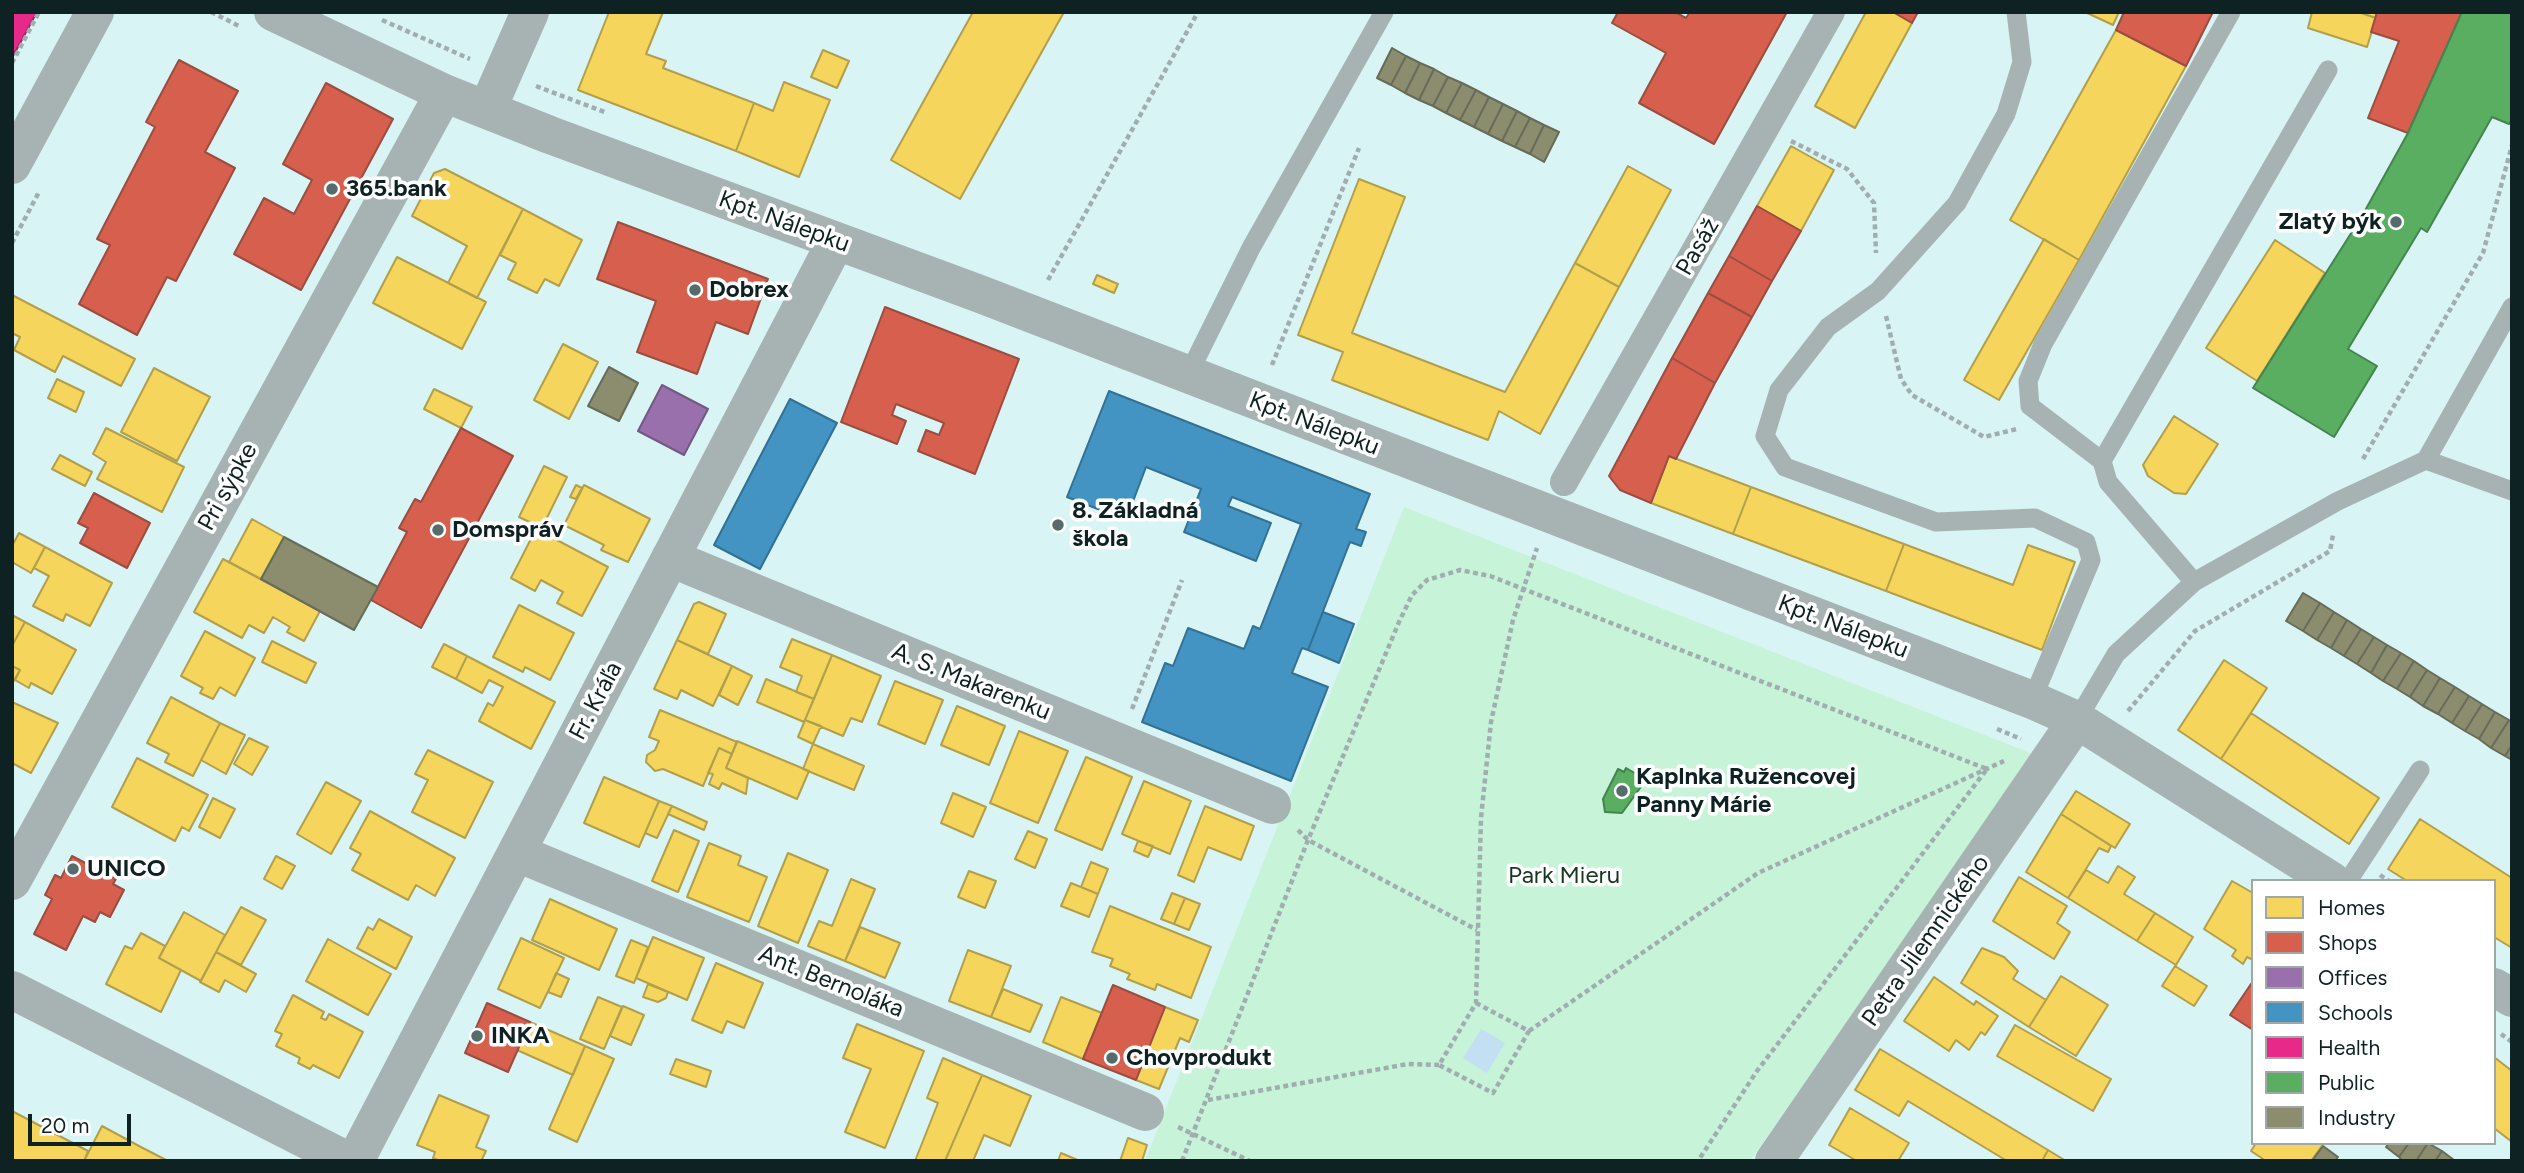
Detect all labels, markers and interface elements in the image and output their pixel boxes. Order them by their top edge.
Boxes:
place label: 365.bank [346,175,447,203]
marker: 365.bank [324,181,340,197]
street label: Kpt. Nálepku [715,185,853,259]
place label: Zlatý býk [2278,208,2382,236]
street label: Pasáž [1670,213,1726,281]
marker: Zlatý býk [2388,214,2404,230]
place label: Dobrex [709,276,789,304]
marker: Dobrex [687,282,703,298]
street label: Kpt. Nálepku [1245,386,1383,462]
street label: Pri sýpke [192,438,264,536]
place label: 8. Základná škola [1072,497,1198,553]
place label: Domspráv [452,516,564,544]
marker: 8. Základná škola [1050,517,1066,533]
marker: Domspráv [430,522,446,538]
street label: Kpt. Nálepku [1774,589,1912,665]
street label: A. S. Makarenku [887,637,1055,727]
street label: Fr. Kráľa [564,657,628,745]
place label: Kaplnka Ružencovej Panny Márie [1636,763,1856,819]
marker: Kaplnka Ružencovej Panny Márie [1614,783,1630,799]
street label: Petra Jilemnického [1856,850,1996,1032]
place label: UNICO [87,855,166,883]
marker: UNICO [65,861,81,877]
park label: Park Mieru [1508,862,1620,890]
legend [2251,879,2496,1145]
text: Homes [2318,895,2385,920]
text: Shops [2318,930,2377,955]
street label: Ant. Bernoláka [754,940,908,1024]
text: Offices [2318,965,2387,990]
text: Schools [2318,1000,2393,1025]
place label: INKA [491,1022,550,1050]
marker: INKA [469,1028,485,1044]
text: Health [2318,1035,2380,1060]
place label: Chovprodukt [1126,1044,1272,1072]
marker: Chovprodukt [1104,1050,1120,1066]
text: Public [2318,1070,2375,1095]
scale bar [32,1100,135,1144]
text: Industry [2318,1105,2395,1130]
text: 20 m [41,1113,89,1138]

